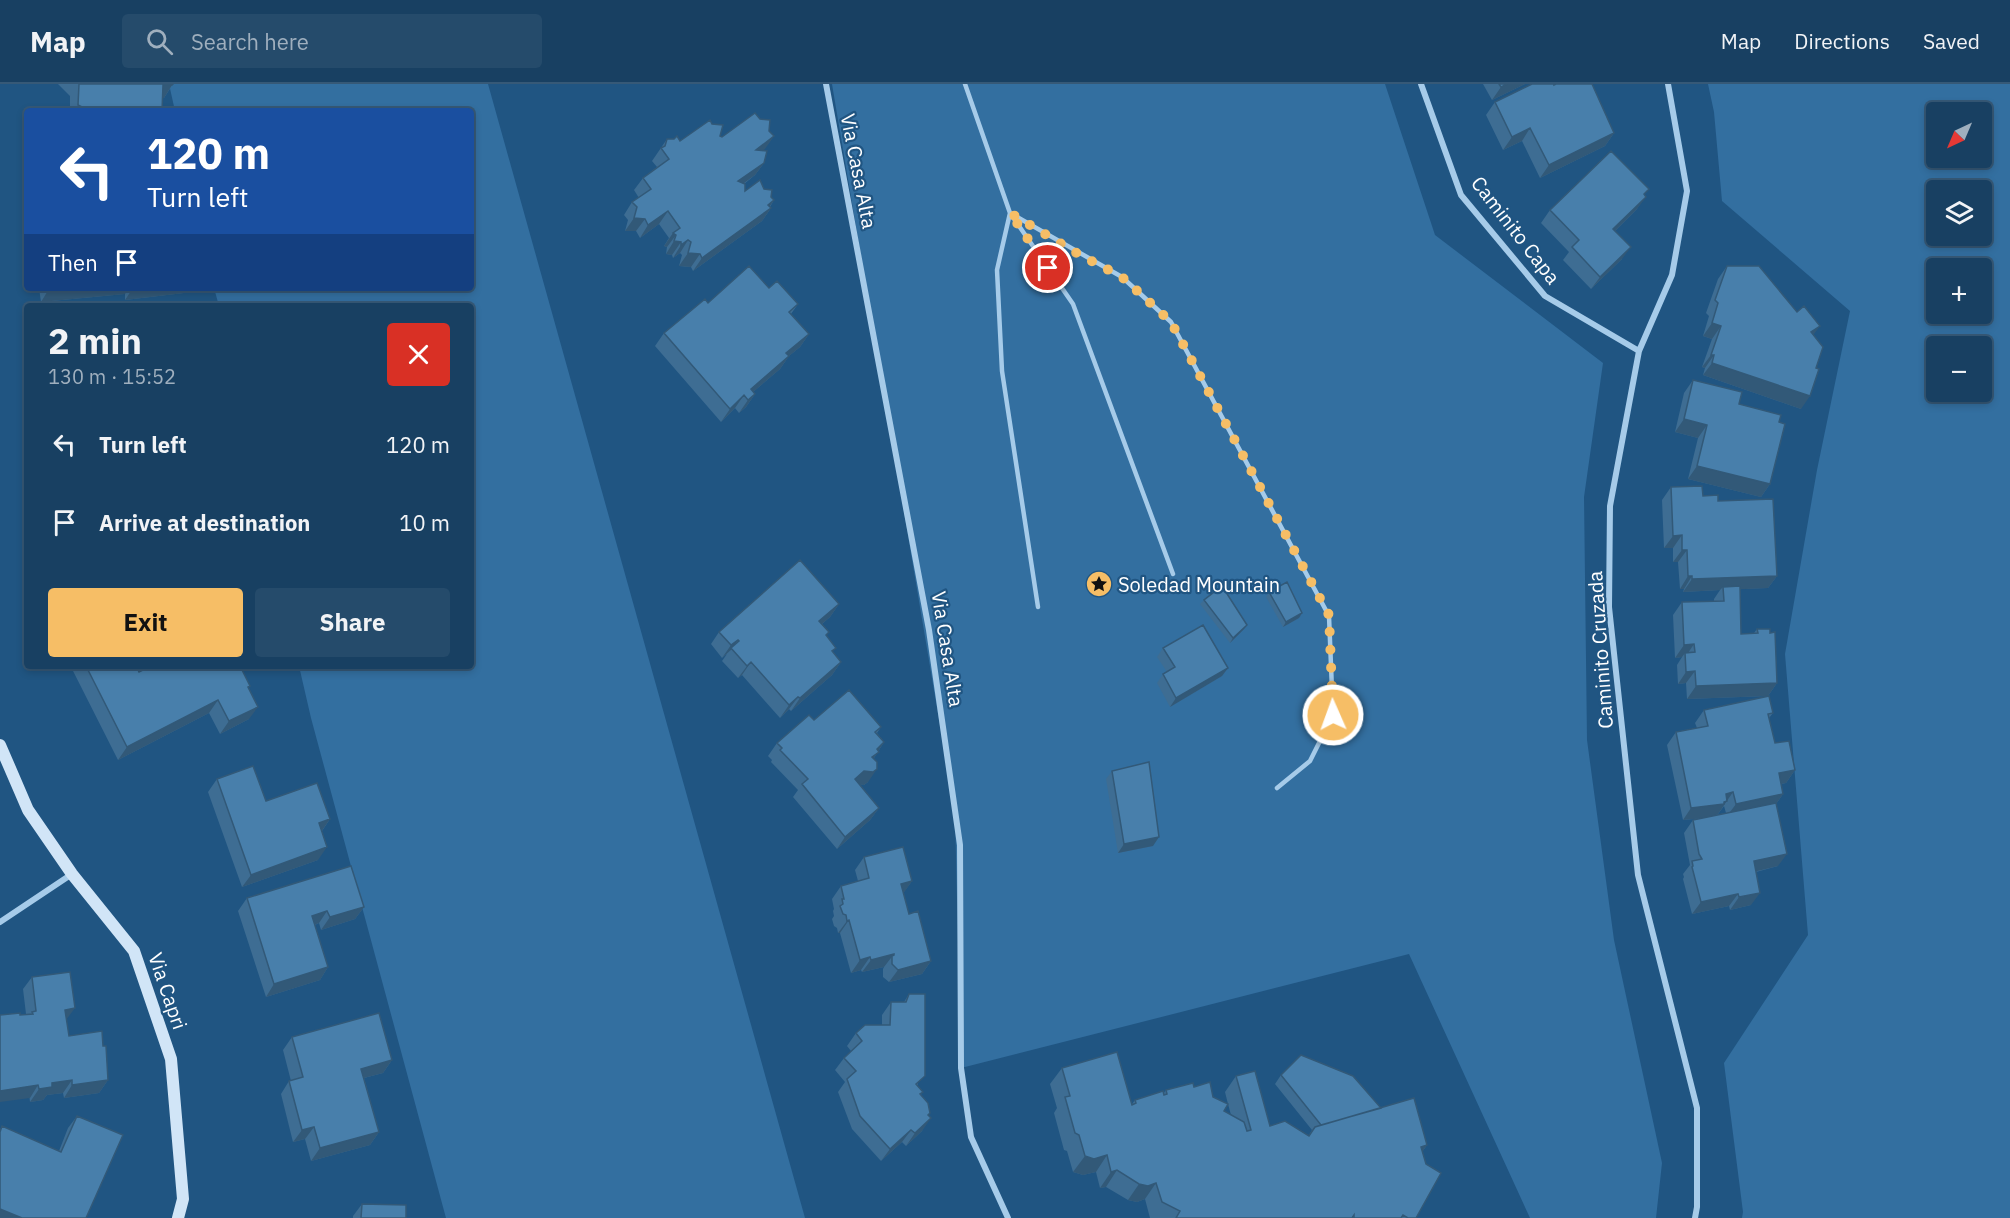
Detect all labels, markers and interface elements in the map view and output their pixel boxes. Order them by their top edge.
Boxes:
search box [122,14,542,68]
text: Map [30,23,86,60]
icon: search [143,25,176,58]
text: Search here [191,27,309,56]
text: Map [1721,27,1761,55]
text: Directions [1794,27,1890,55]
text: Saved [1923,27,1980,55]
north arrow [1926,102,1992,168]
map controls [1926,102,1992,402]
street label: Via Casa Alta [835,111,883,231]
text: 120 m [147,126,270,181]
icon: left [48,132,126,210]
street label: Caminito Capa [1465,170,1567,290]
text: Turn left [147,179,248,214]
button: layers [1926,180,1992,246]
pin [1022,242,1073,293]
icon: arrive [110,246,143,279]
text: Then [48,248,98,277]
icon: arrive [1031,251,1064,284]
button: + [1926,258,1992,324]
text: 2 min [48,317,142,364]
button: close [387,323,450,386]
button: − [1926,336,1992,402]
text: 130 m · 15:52 [48,363,176,390]
icon: left [48,428,81,461]
text: Turn left [99,430,187,459]
text: 120 m [386,430,450,459]
icon: arrive [48,506,81,539]
text: Arrive at destination [99,508,310,537]
text: 10 m [399,508,450,537]
place icon: Soledad Mountain [1084,569,1114,599]
street label: Caminito Cruzada [1581,570,1619,730]
place label: Soledad Mountain [1118,571,1280,598]
button: Exit [48,588,243,657]
button: Share [255,588,450,657]
street label: Via Casa Alta [926,589,971,709]
position arrow [1301,683,1365,747]
street label: Via Capri [142,949,194,1033]

